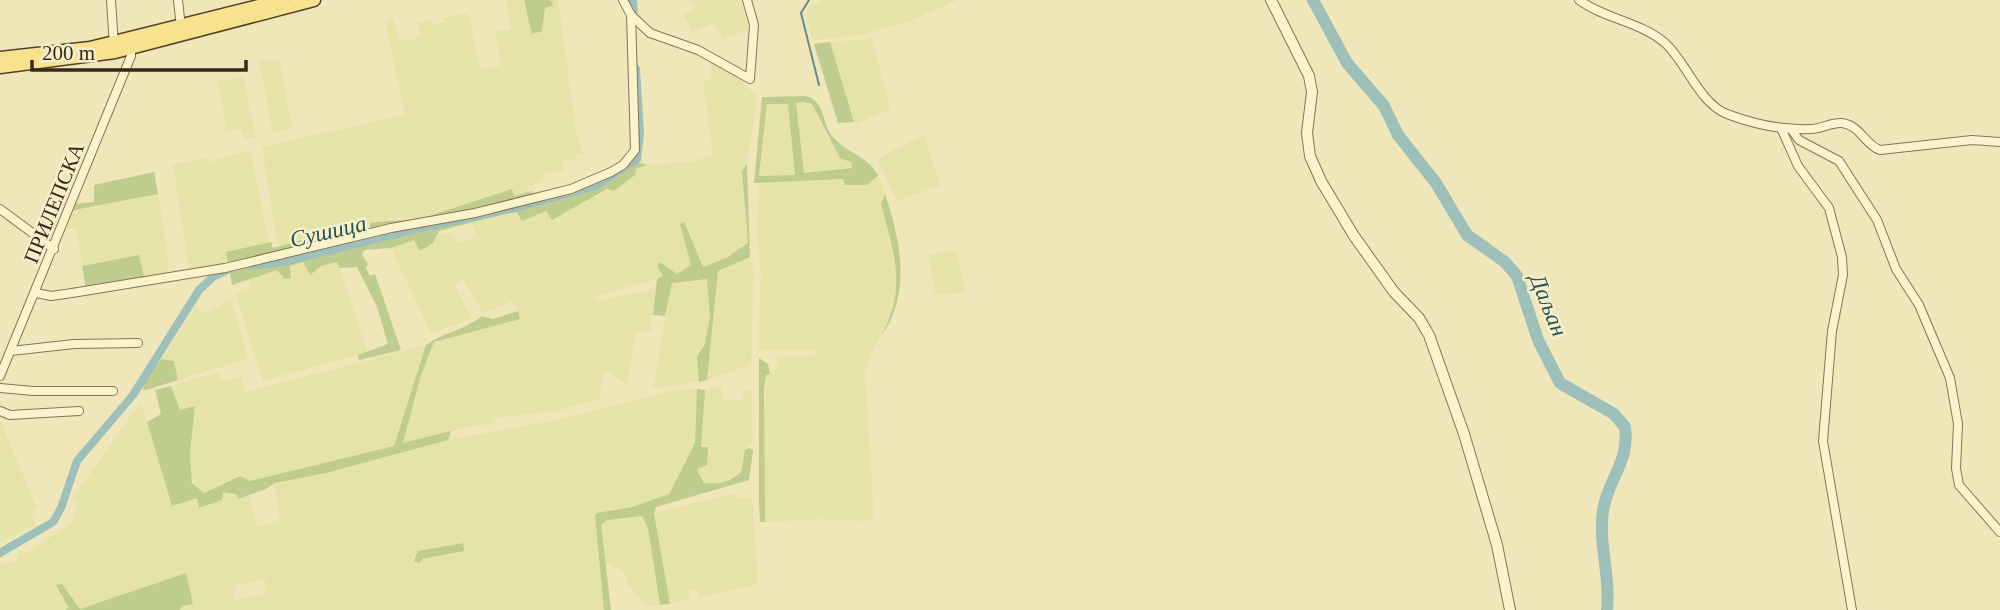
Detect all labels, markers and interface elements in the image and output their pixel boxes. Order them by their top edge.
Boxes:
scale bar [32,28,245,72]
text: 200 m [42,41,95,65]
street label: ПРИЛЕПСКА [19,139,89,267]
water label: Сушица [287,211,369,252]
water label: Даљан [1524,269,1572,340]

